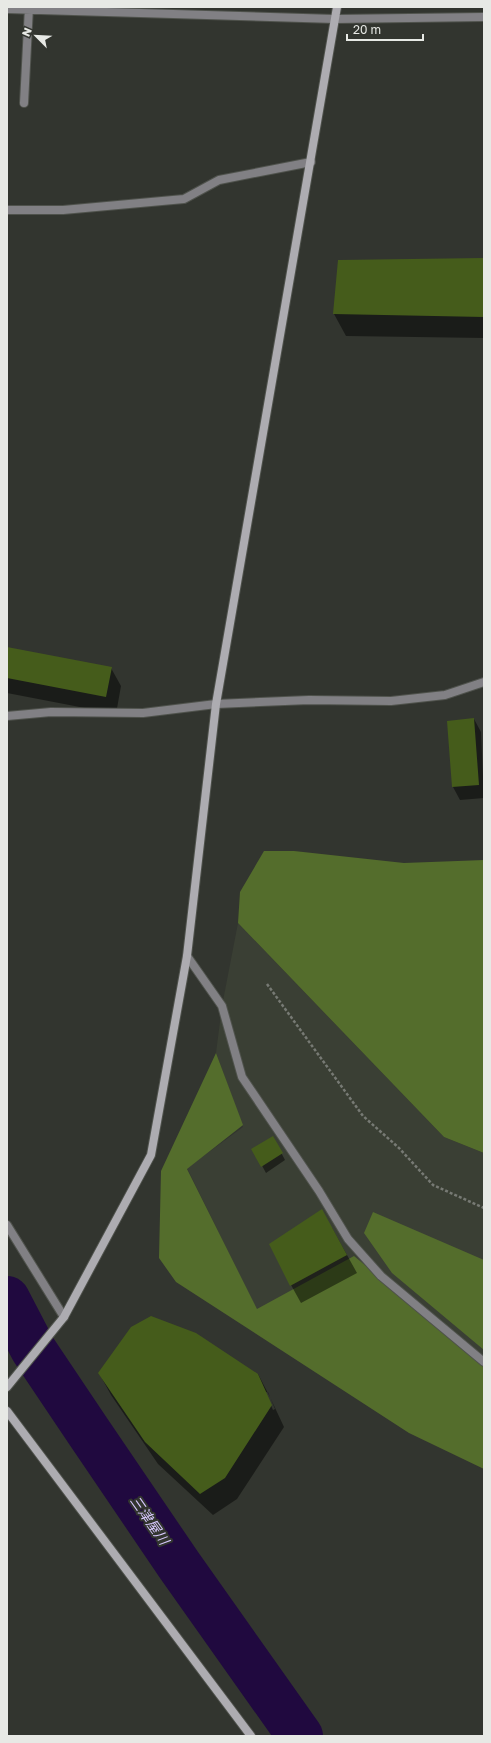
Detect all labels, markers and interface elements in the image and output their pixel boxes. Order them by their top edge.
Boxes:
north arrow [16,16,56,56]
scale bar [347,16,423,42]
text: 20 m [353,22,381,37]
text: N [19,25,34,38]
water label: 三津屋川 [127,1492,174,1549]

